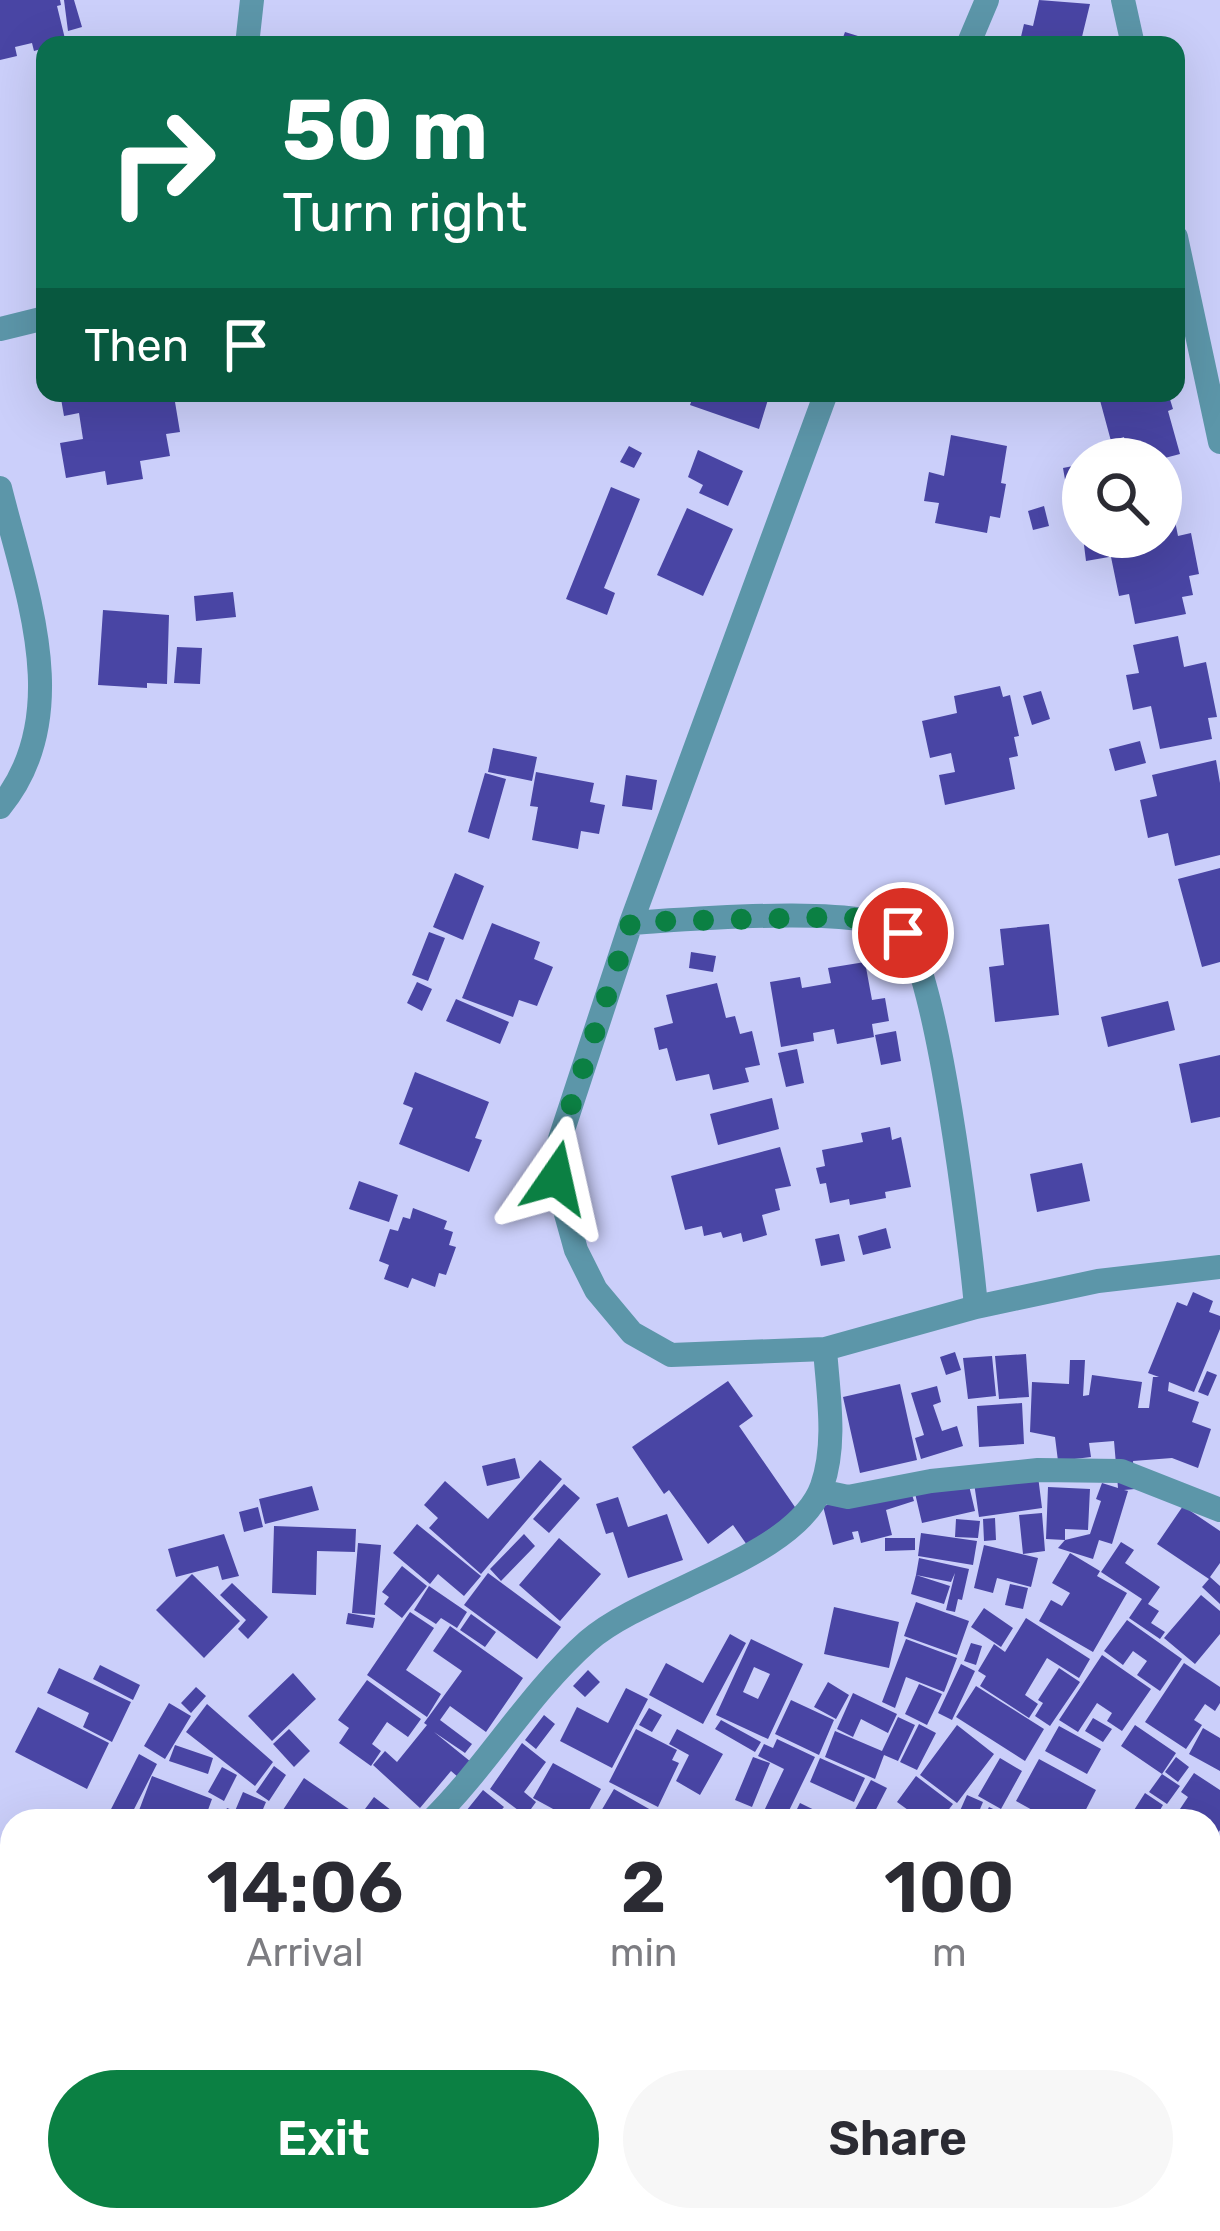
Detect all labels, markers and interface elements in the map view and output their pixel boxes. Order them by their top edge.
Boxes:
text: 50 m [282,80,488,180]
icon: right [84,84,240,240]
text: Turn right [282,181,527,245]
icon: arrive [213,312,279,378]
text: Then [84,319,189,372]
map controls [1062,438,1182,558]
button: search [1062,438,1182,558]
pin [852,882,954,984]
icon: arrive [870,900,936,966]
position arrow [493,1115,619,1241]
text: 14:06 [206,1845,403,1930]
text: 2 [621,1845,666,1930]
text: 100 [884,1845,1015,1930]
text: Arrival [246,1930,363,1976]
text: min [610,1930,677,1976]
text: m [932,1930,967,1976]
button: Exit [48,2070,599,2208]
button: Share [623,2070,1173,2208]

